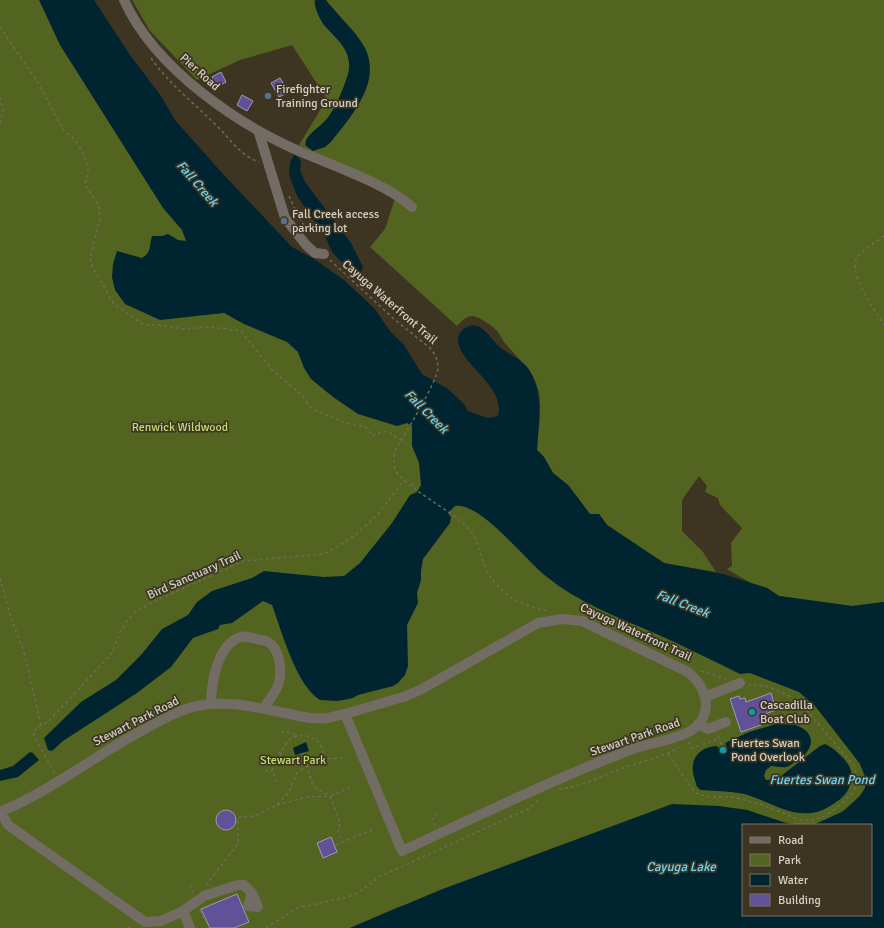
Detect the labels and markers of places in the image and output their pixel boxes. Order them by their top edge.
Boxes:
place label: Firefighter Training Ground [276,82,358,111]
marker: Firefighter Training Ground [263,91,273,101]
place label: Fall Creek access parking lot [292,207,379,236]
marker: Fall Creek access parking lot [279,216,289,226]
place label: Cascadilla Boat Club [760,698,813,727]
marker: Cascadilla Boat Club [747,707,757,717]
place label: Fuertes Swan Pond Overlook [731,736,805,765]
marker: Fuertes Swan Pond Overlook [718,745,728,755]

